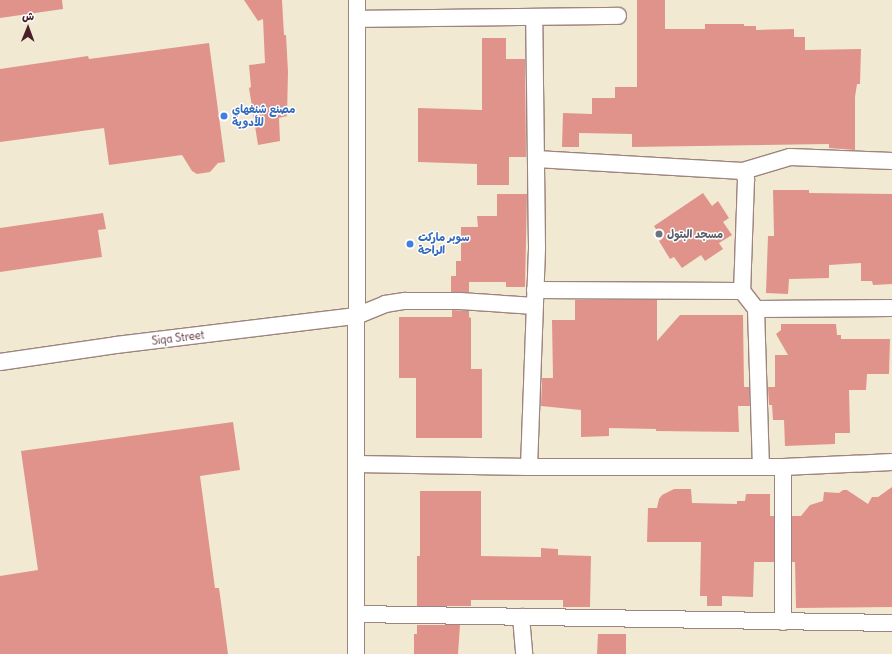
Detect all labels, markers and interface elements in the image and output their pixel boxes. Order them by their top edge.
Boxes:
north arrow [8,8,48,48]
text: ش [22,9,34,23]
place label: مصنع شنغهاي للأدوية [232,103,295,129]
marker: مصنع شنغهاي للأدوية [219,111,229,121]
place label: مسجد البتول [667,227,723,241]
marker: مسجد البتول [654,229,664,239]
place label: سوبر ماركت الراحة [418,231,470,257]
marker: سوبر ماركت الراحة [405,239,415,249]
street label: Siqa Street [151,328,205,348]

